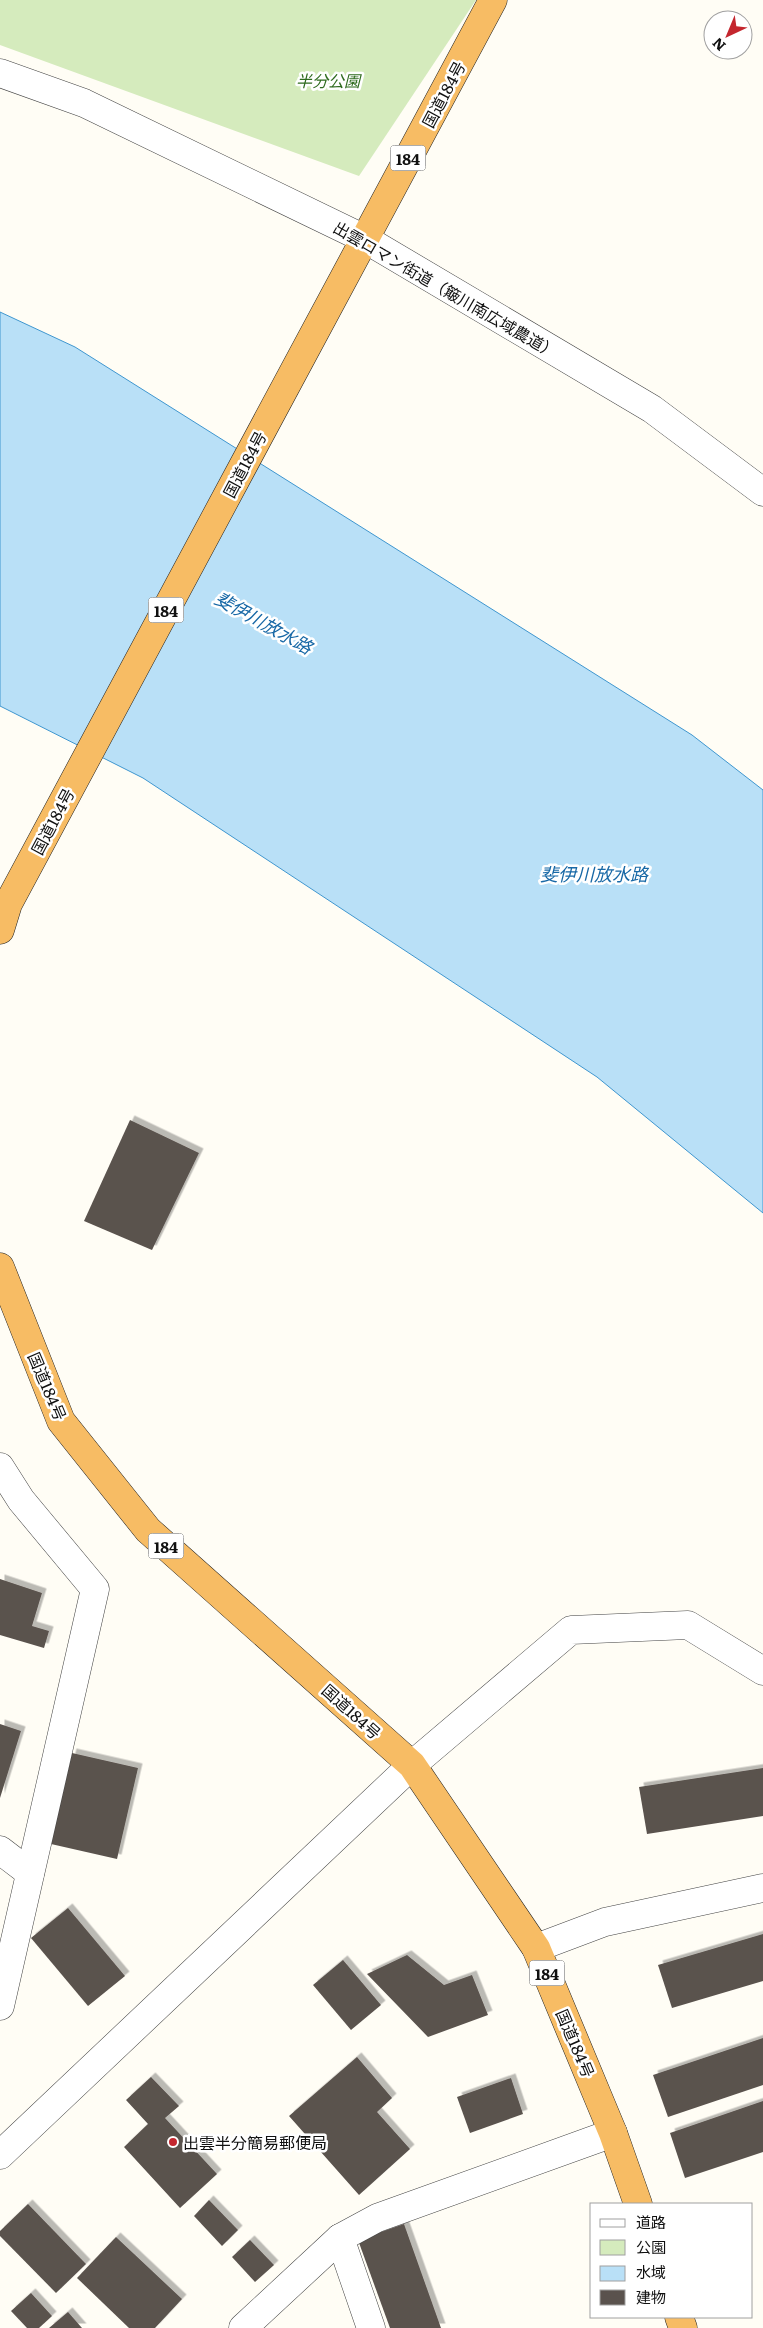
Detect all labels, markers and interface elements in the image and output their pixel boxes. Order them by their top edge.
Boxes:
north arrow [703,10,753,60]
text: N [707,34,729,56]
street label: 国道184号 [415,57,471,131]
park label: 半分公園 [296,68,362,92]
road number: 184 [390,146,426,170]
street label: 出雲ロマン街道（簸川南広域農道） [329,215,563,363]
street label: 国道184号 [216,427,272,501]
water label: 斐伊川放水路 [210,584,320,661]
road number: 184 [148,598,184,622]
street label: 国道184号 [24,784,80,858]
water label: 斐伊川放水路 [540,860,650,887]
street label: 国道184号 [23,1348,73,1424]
road number: 184 [148,1534,184,1558]
street label: 国道184号 [317,1678,387,1744]
road number: 184 [530,1960,564,1986]
street label: 国道184号 [551,2005,601,2081]
place label: 出雲半分簡易郵便局 [183,2130,327,2154]
marker: 出雲半分簡易郵便局 [167,2136,179,2148]
legend [590,2203,753,2318]
text: 道路 [636,2210,666,2233]
text: 公園 [636,2235,666,2258]
text: 水域 [636,2260,666,2283]
text: 建物 [636,2285,666,2308]

